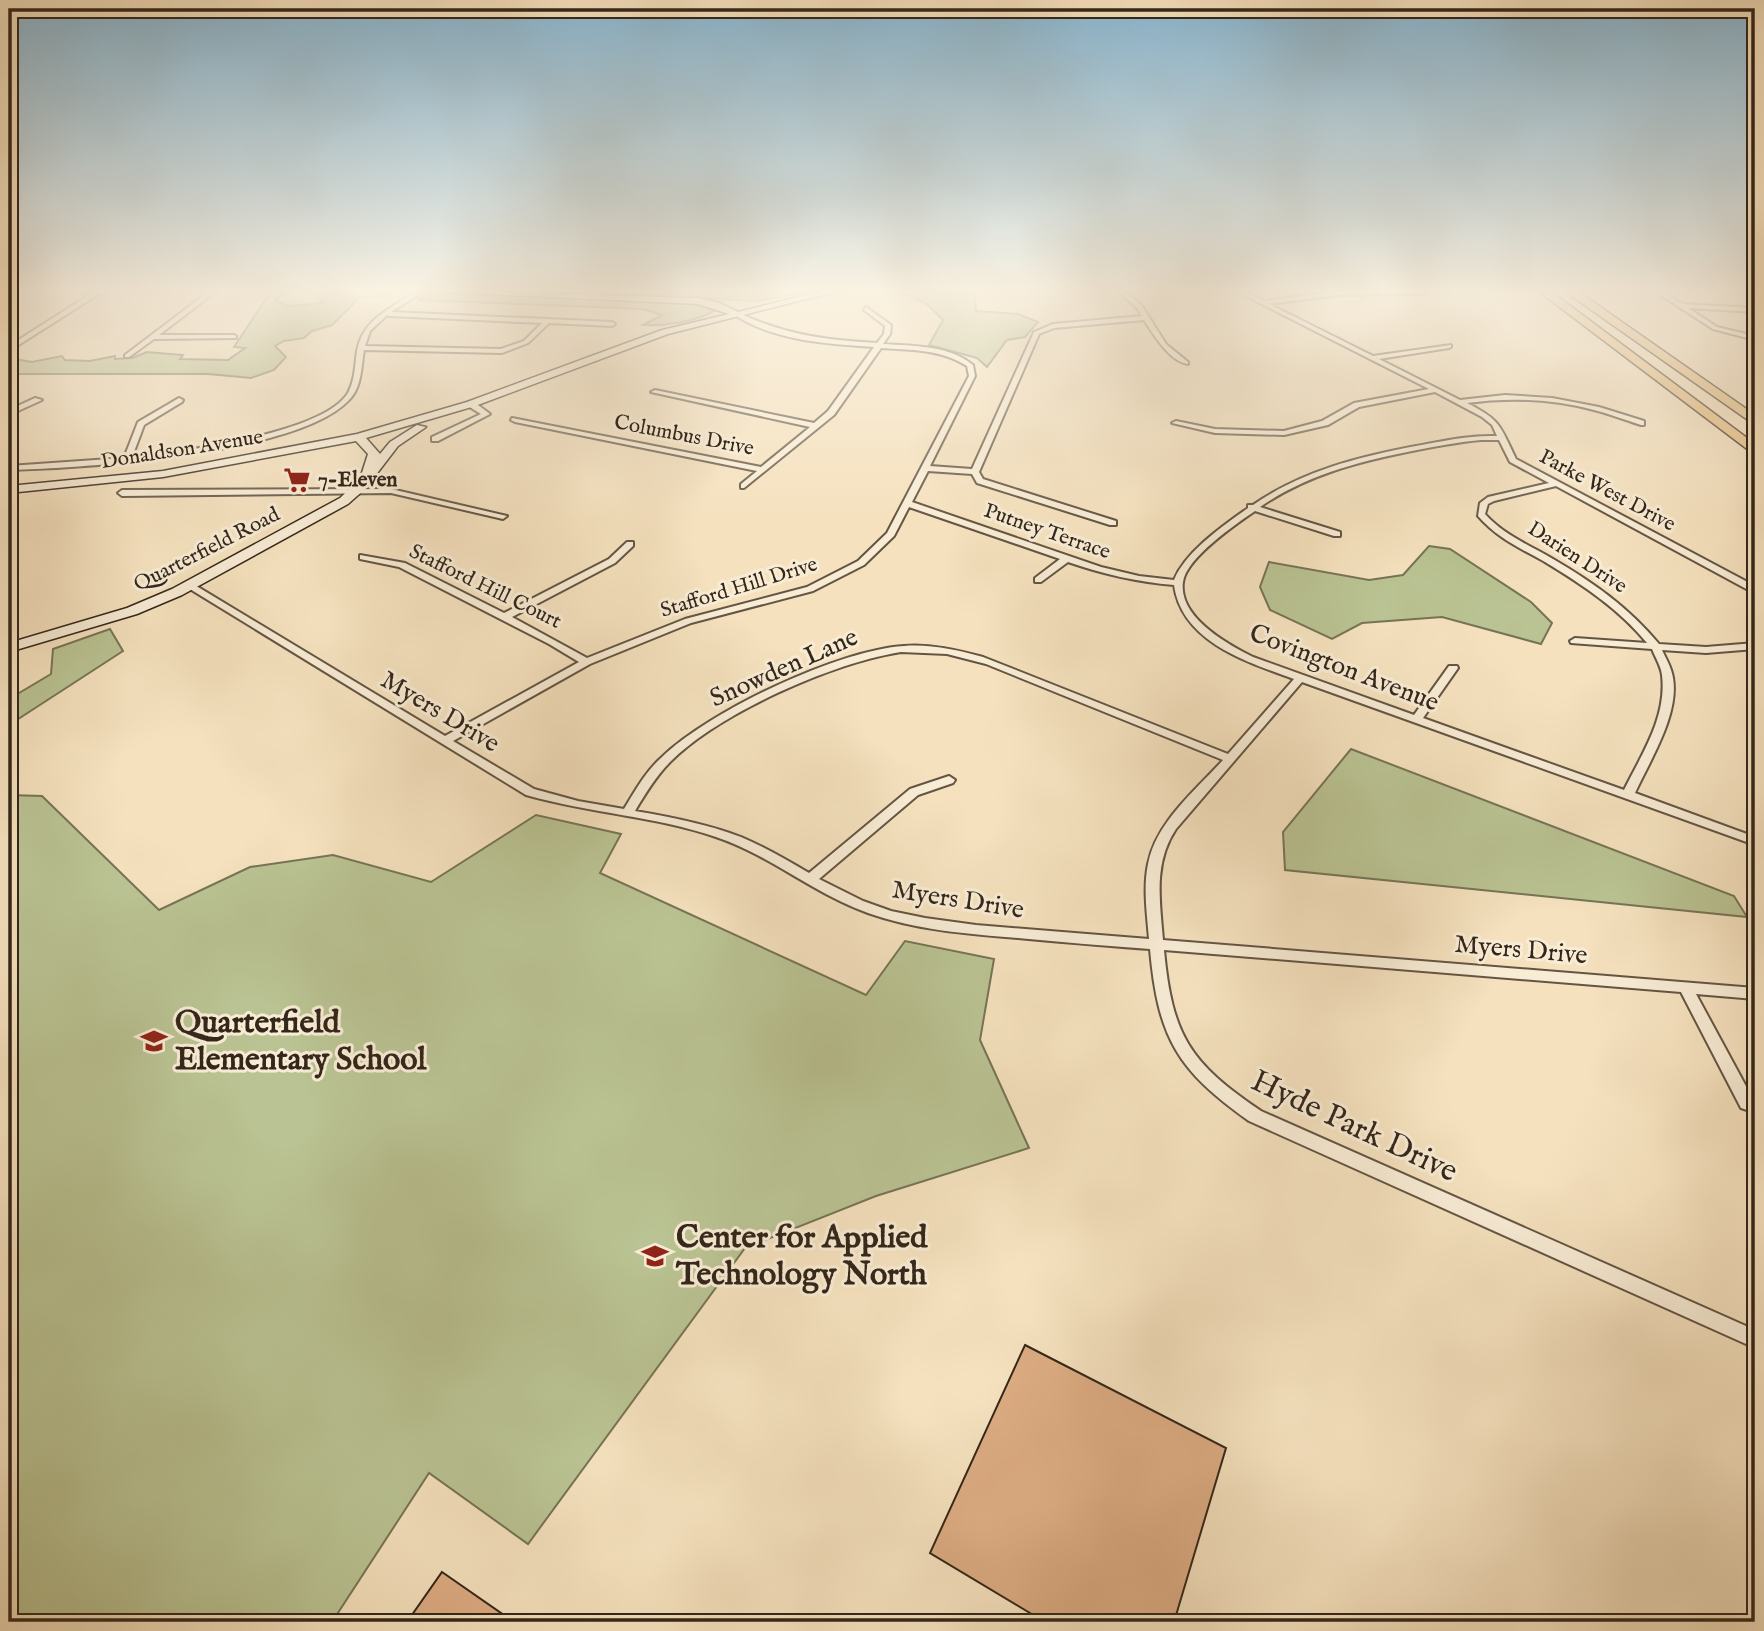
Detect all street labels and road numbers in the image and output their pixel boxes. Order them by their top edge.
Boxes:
street label: Columbus Drive [612,409,757,463]
street label: Donaldson Avenue [99,424,265,476]
street label: Parke West Drive [1534,444,1680,538]
street label: Putney Terrace [980,498,1114,566]
street label: Quarterfield Road [129,501,285,598]
street label: Darien Drive [1522,516,1632,600]
street label: Stafford Hill Court [404,538,566,636]
street label: Stafford Hill Drive [657,551,821,625]
street label: Covington Avenue [1244,617,1444,719]
street label: Snowden Lane [705,621,863,715]
street label: Myers Drive [374,664,506,760]
street label: Myers Drive [890,873,1026,927]
street label: Myers Drive [1453,928,1589,972]
street label: Hyde Park Drive [1244,1061,1464,1193]

